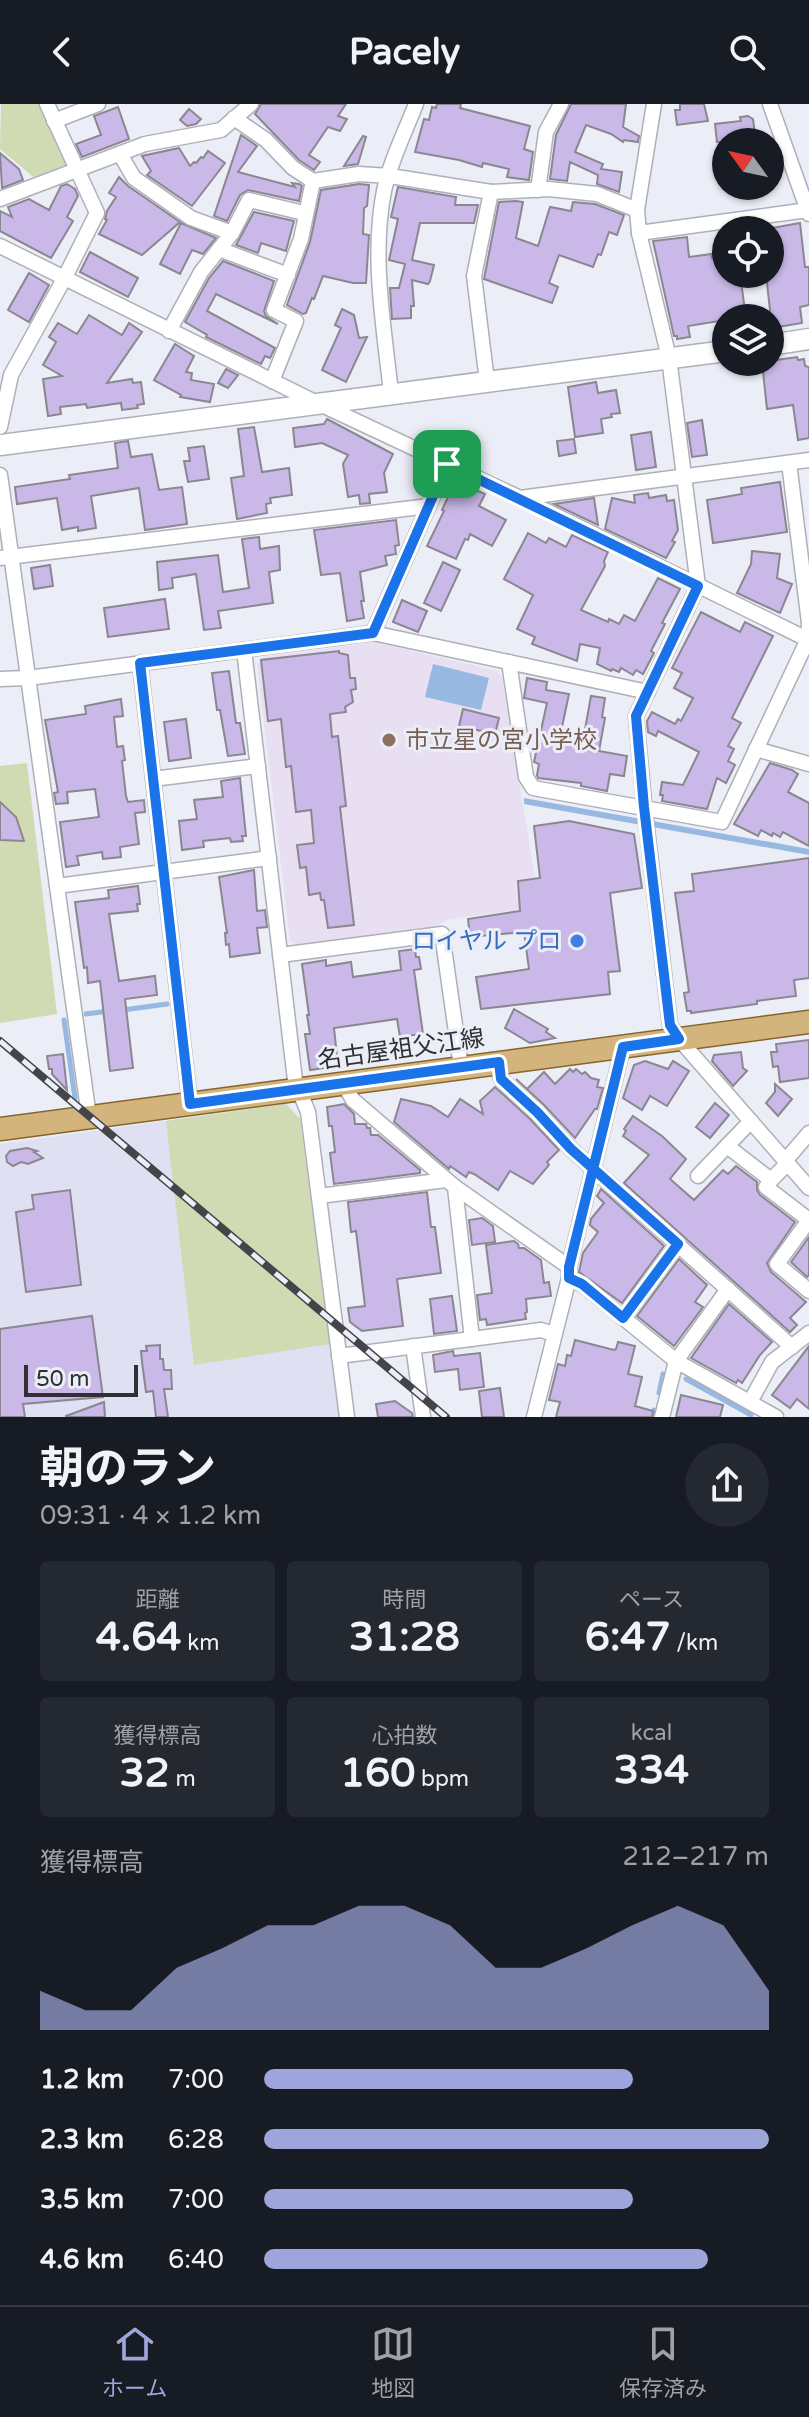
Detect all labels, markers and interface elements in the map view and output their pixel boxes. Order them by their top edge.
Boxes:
icon: back [40,30,84,74]
icon: search [725,30,769,74]
text: Pacely [349,31,460,74]
north arrow [712,128,784,200]
map controls [712,128,784,376]
button: locate [712,216,784,288]
button: layers [712,304,784,376]
pin [413,430,481,498]
icon: arrive [425,442,469,486]
place label: 市立星の宮小学校 [405,726,597,755]
marker: 市立星の宮小学校 [380,731,398,749]
place label: ロイヤル プロ [411,927,561,956]
marker: ロイヤル プロ [568,932,586,950]
street label: 名古屋祖父江線 [316,1023,486,1076]
scale bar [24,1361,138,1397]
text: 50 m [36,1366,90,1392]
text: 朝のラン [40,1443,216,1496]
button: share [685,1443,769,1527]
text: 09:31 · 4 × 1.2 km [40,1500,261,1531]
text: 距離 [135,1587,180,1613]
text: 時間 [382,1587,427,1613]
text: ペース [619,1587,684,1613]
text: 4.64 [96,1613,181,1661]
text: 31:28 [349,1613,460,1661]
text: 6:47 [585,1613,671,1661]
text: km [181,1630,219,1656]
text: /km [671,1630,718,1656]
text: kcal [631,1720,672,1746]
text: 獲得標高 [113,1723,202,1749]
text: 心拍数 [371,1723,438,1749]
text: 334 [614,1746,689,1794]
text: 32 [119,1749,170,1797]
text: 160 [340,1749,415,1797]
text: m [170,1766,196,1792]
text: bpm [415,1766,469,1792]
text: 212–217 m [623,1841,769,1872]
text: 獲得標高 [40,1847,144,1878]
text: 1.2 km [40,2064,124,2095]
text: 7:00 [168,2064,224,2095]
text: 2.3 km [40,2124,124,2155]
text: 6:28 [168,2124,224,2155]
text: 3.5 km [40,2184,124,2215]
text: 7:00 [168,2184,224,2215]
text: 4.6 km [40,2244,124,2275]
text: 6:40 [168,2244,224,2275]
tab: ホーム [102,2322,167,2402]
tab: 地図 [371,2322,415,2402]
tab: 保存済み [619,2322,707,2402]

